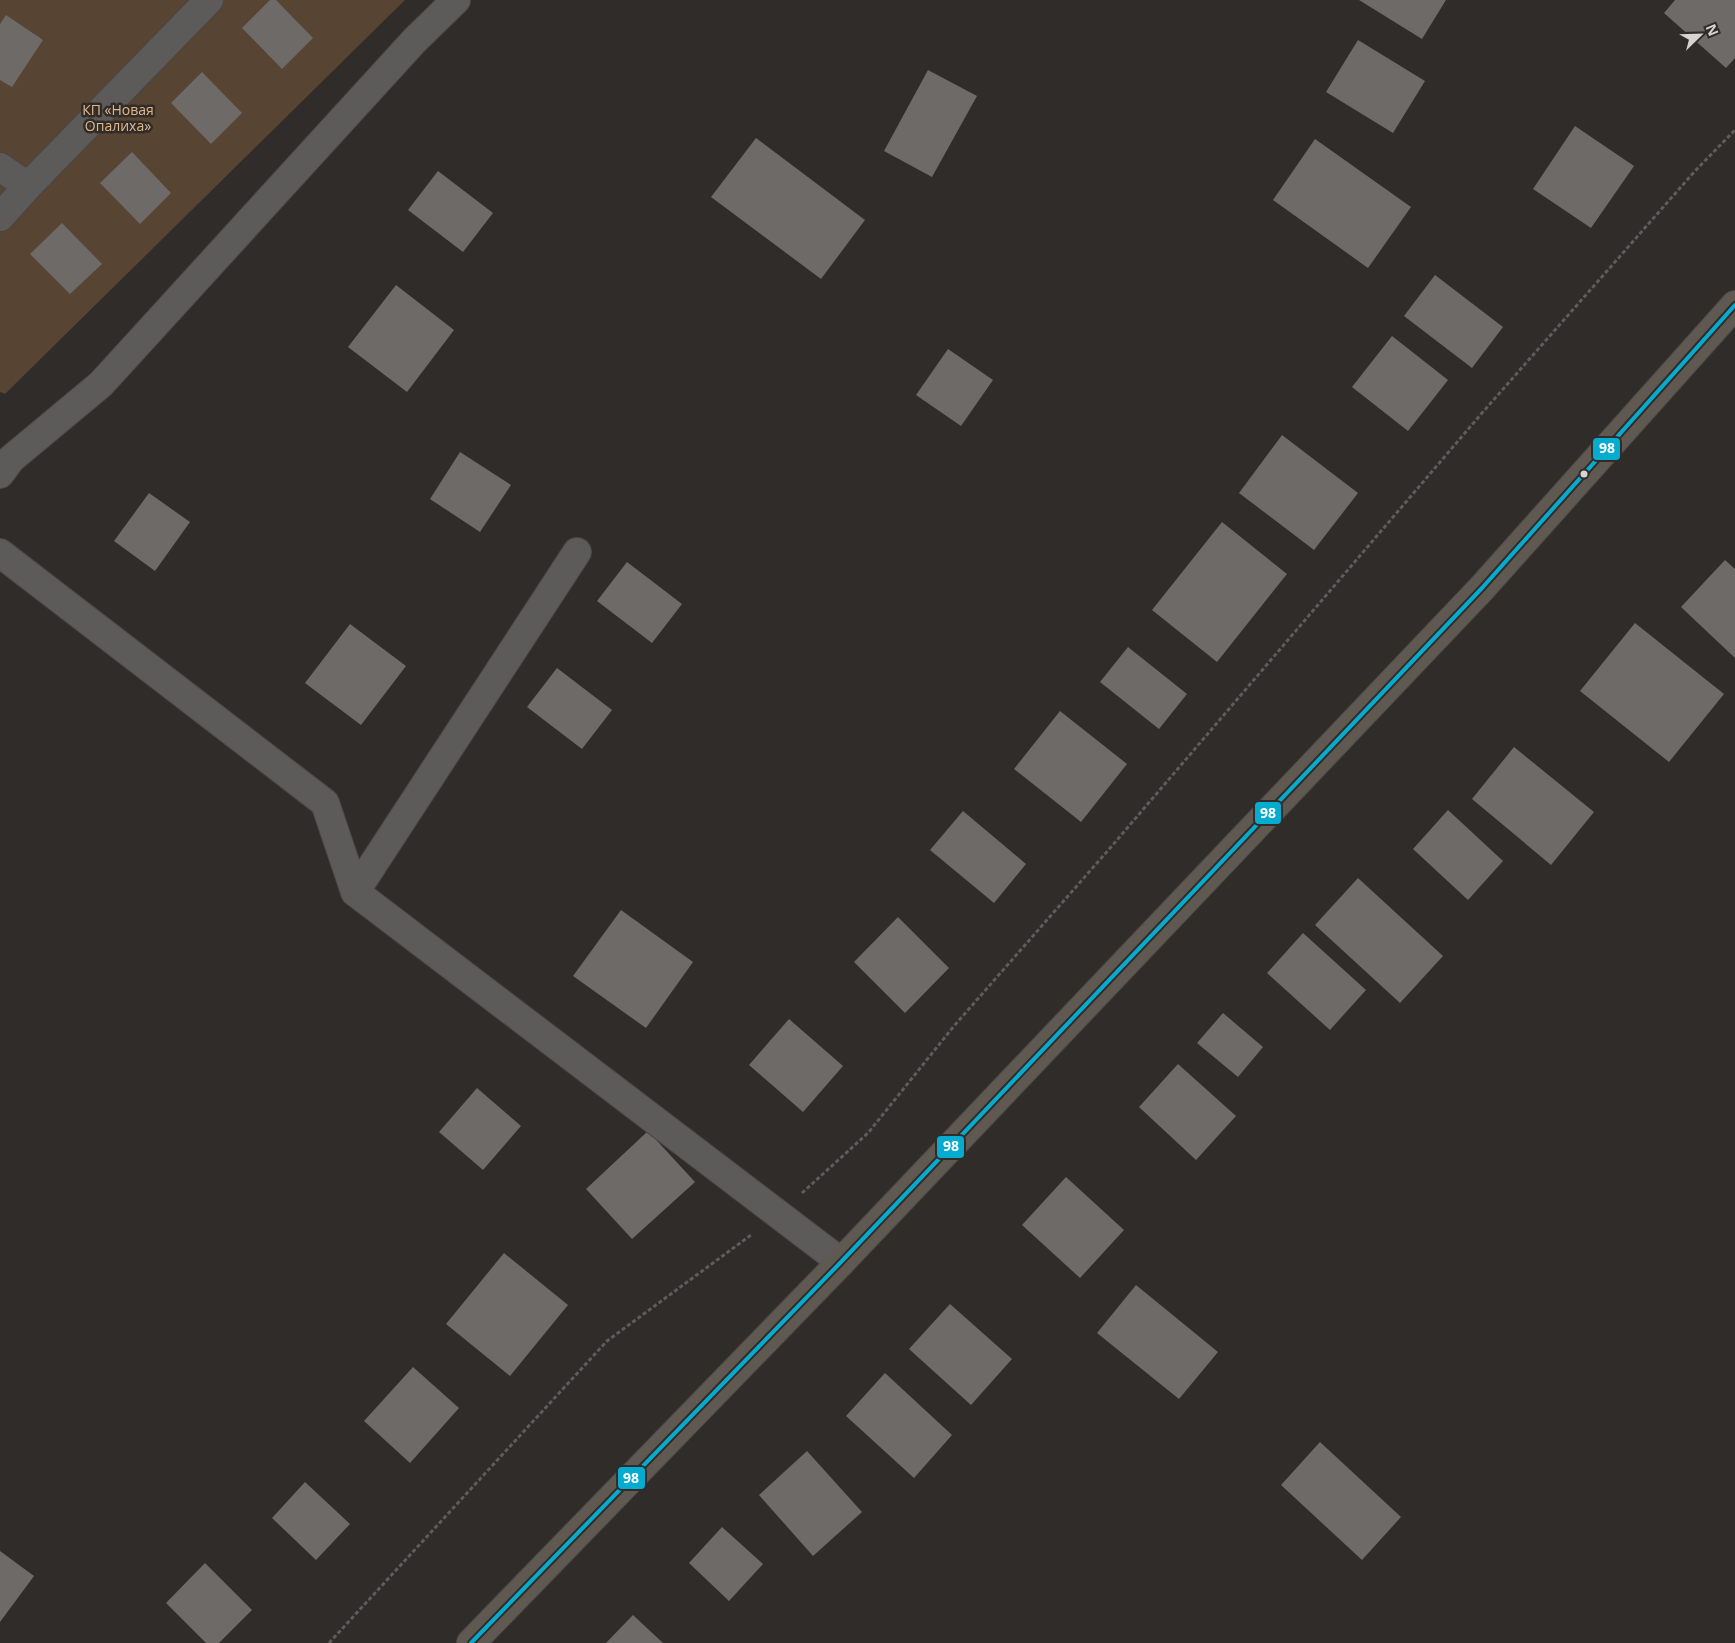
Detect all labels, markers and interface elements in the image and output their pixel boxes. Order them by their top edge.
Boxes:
north arrow [1675,10,1725,60]
text: N [1701,21,1723,39]
park label: КП «Новая Опалиха» [82,100,154,135]
line badge: 98 [1592,437,1621,461]
text: 98 [1599,438,1615,457]
unlabelled marker [1579,469,1589,479]
line badge: 98 [1254,801,1282,825]
text: 98 [1260,803,1276,822]
line badge: 98 [936,1135,965,1159]
text: 98 [943,1136,959,1155]
line badge: 98 [617,1466,646,1490]
text: 98 [623,1468,639,1487]

